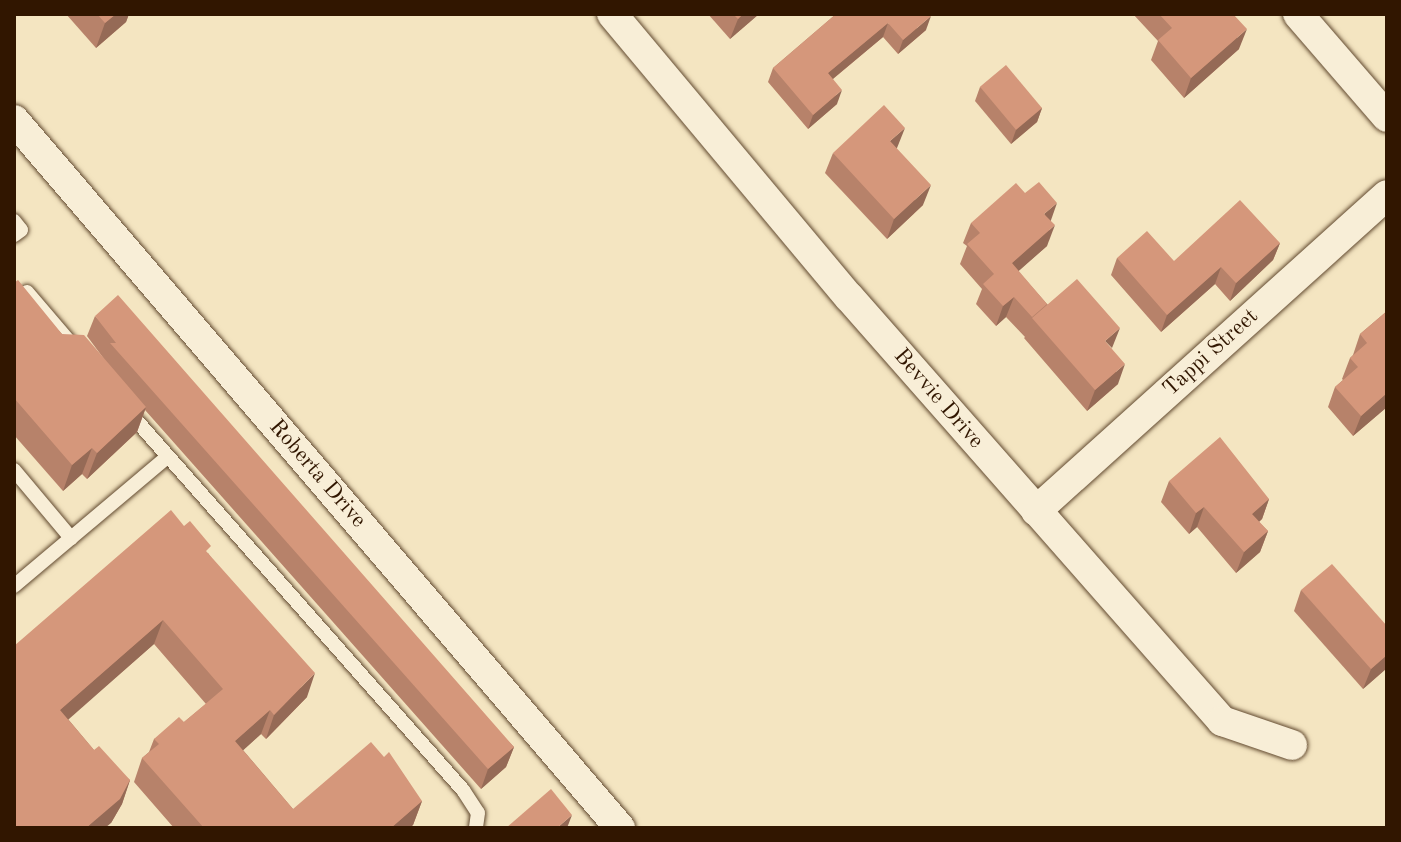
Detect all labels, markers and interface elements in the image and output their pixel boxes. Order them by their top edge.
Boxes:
street label: Tappi Street [1158,304,1264,402]
street label: Bevvie Drive [887,344,989,454]
street label: Roberta Drive [263,415,371,533]

